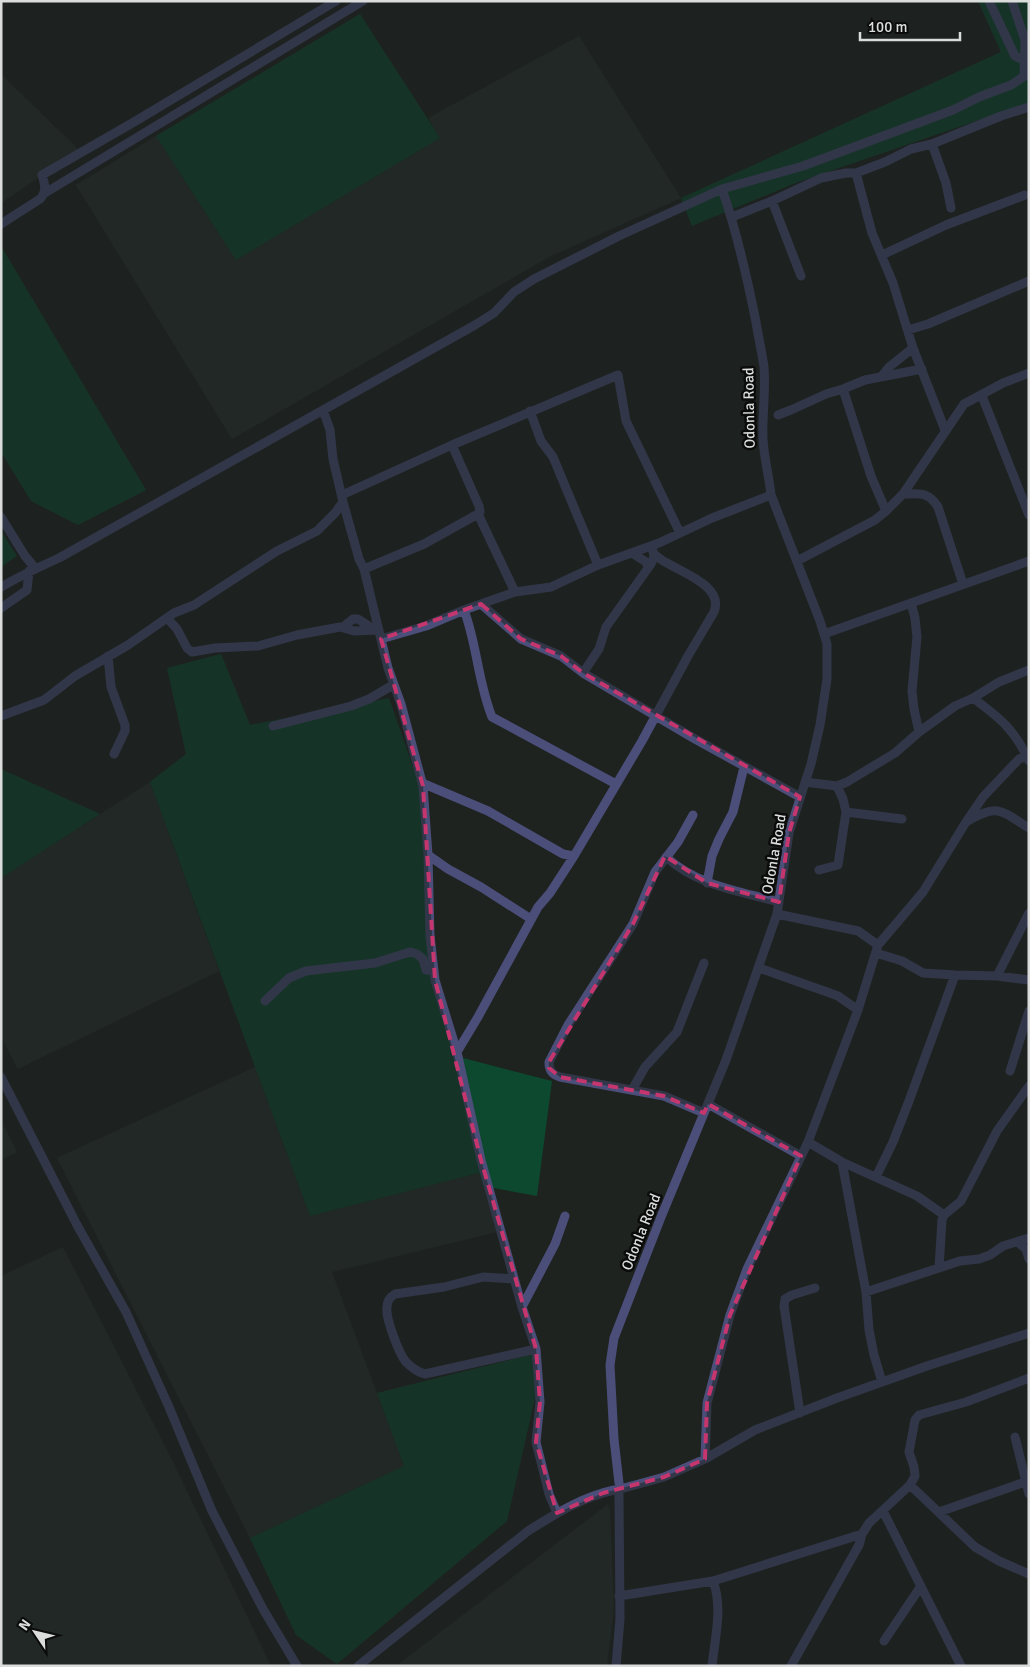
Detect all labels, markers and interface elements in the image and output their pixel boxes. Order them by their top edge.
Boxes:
scale bar [860,10,960,42]
text: 100 m [868,18,908,36]
street label: Odonla Road [739,367,759,449]
street label: Odonla Road [758,812,790,896]
street label: Odonla Road [617,1191,665,1273]
north arrow [10,1607,60,1657]
text: N [15,1616,35,1634]

